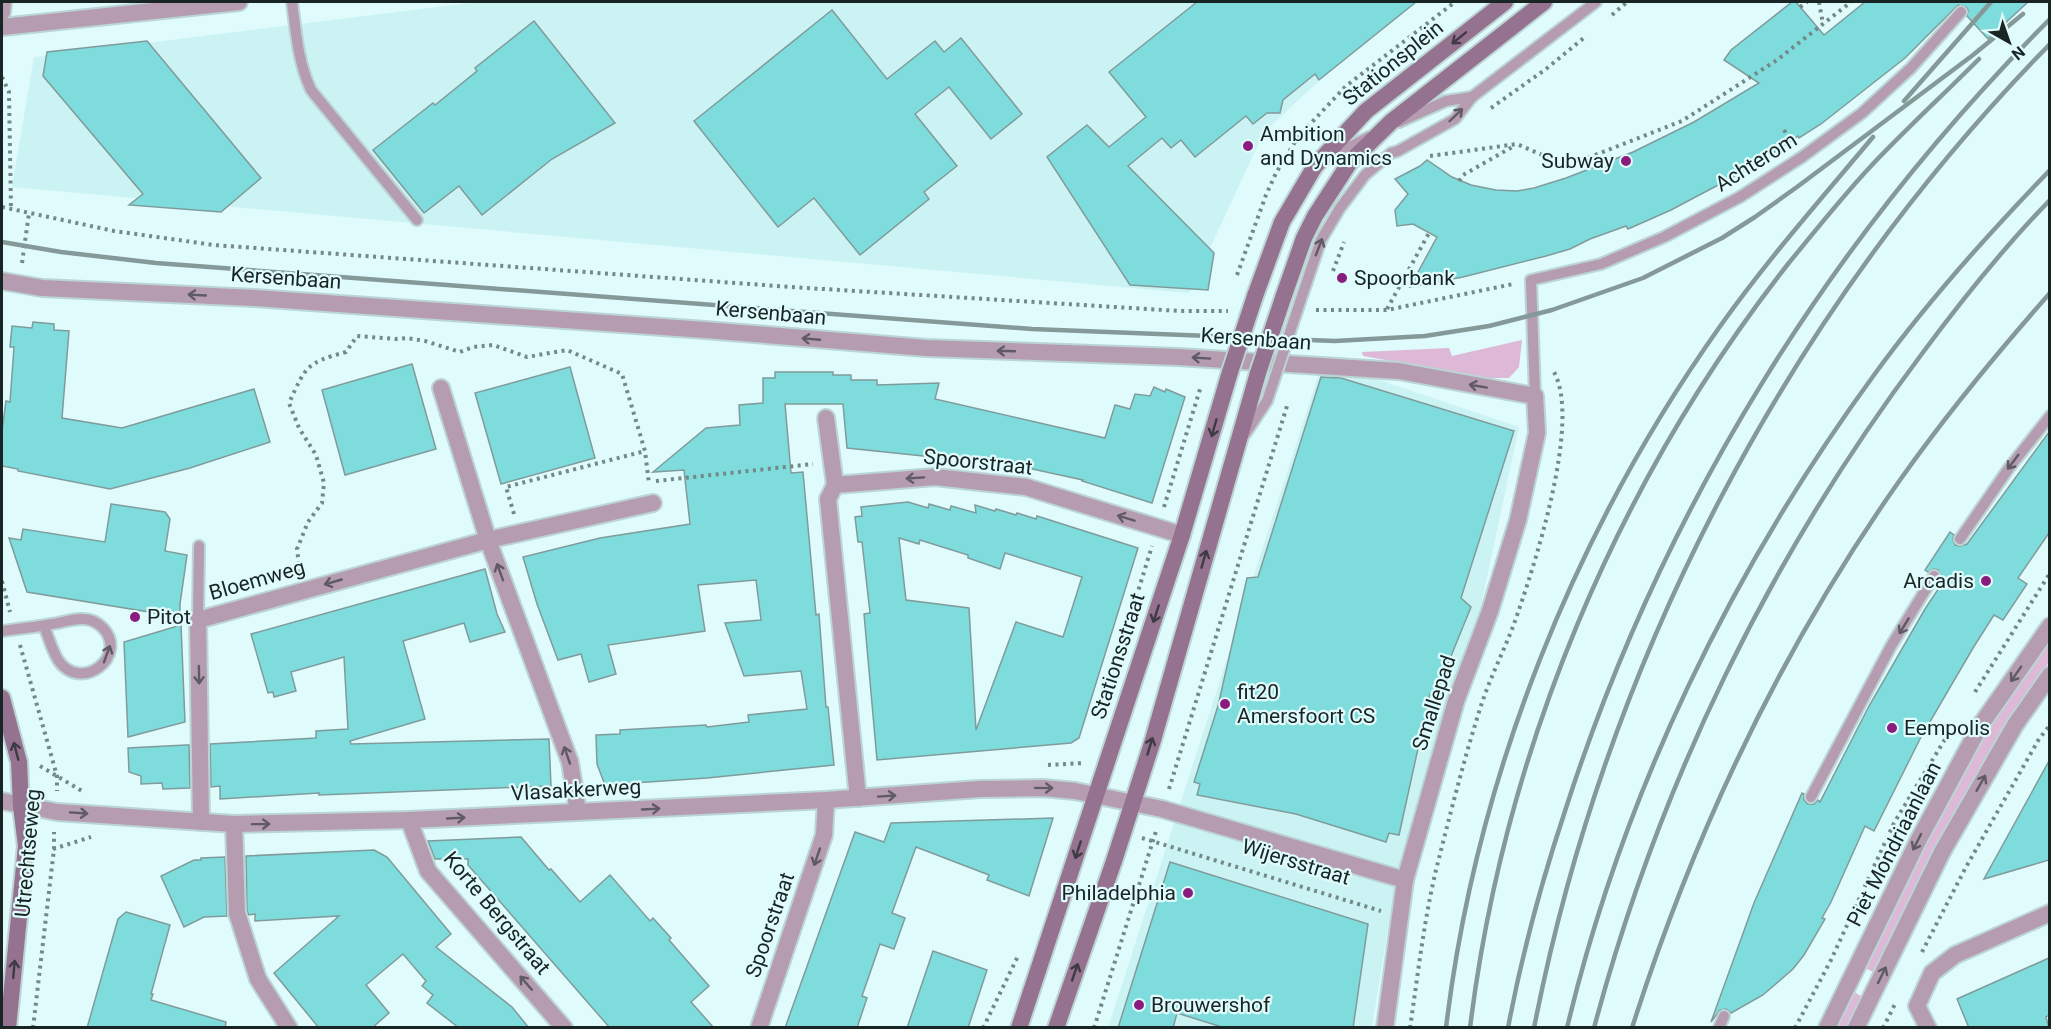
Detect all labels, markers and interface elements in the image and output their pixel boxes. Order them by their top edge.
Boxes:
north arrow [1979,12,2039,72]
street label: Stationsplein [1338,15,1448,111]
one-way arrow [1451,32,1467,45]
text: N [2008,42,2029,64]
one-way arrow [1448,108,1463,122]
place label: Ambition and Dynamics [1260,122,1392,170]
street label: Achterom [1711,128,1801,196]
marker: Ambition and Dynamics [1241,139,1255,153]
place label: Subway [1541,149,1614,173]
marker: Subway [1619,154,1633,168]
one-way arrow [1315,238,1326,256]
street label: Kersenbaan [230,262,342,294]
place label: Spoorbank [1354,266,1455,290]
marker: Spoorbank [1335,271,1349,285]
one-way arrow [187,289,207,300]
street label: Kersenbaan [715,296,827,330]
street label: Kersenbaan [1200,323,1312,355]
one-way arrow [802,333,822,344]
one-way arrow [996,345,1016,357]
one-way arrow [1191,353,1211,364]
one-way arrow [1469,380,1488,391]
one-way arrow [1208,418,1219,437]
street label: Spoorstraat [922,444,1034,480]
one-way arrow [2007,454,2020,470]
one-way arrow [906,473,926,484]
one-way arrow [1117,512,1136,523]
one-way arrow [1199,550,1211,569]
street label: Bloemweg [206,555,308,605]
one-way arrow [493,563,504,582]
place label: Arcadis [1903,569,1974,593]
marker: Arcadis [1979,574,1993,588]
one-way arrow [324,577,343,589]
street label: Stationsstraat [1086,590,1150,722]
one-way arrow [1149,604,1160,623]
place label: Pitot [147,605,191,629]
marker: Pitot [128,610,142,624]
one-way arrow [1897,617,1909,634]
one-way arrow [102,645,113,664]
street label: Smallepad [1407,652,1461,754]
one-way arrow [193,665,205,685]
one-way arrow [2010,665,2022,682]
place label: fit20 Amersfoort CS [1237,680,1375,728]
marker: fit20 Amersfoort CS [1218,697,1232,711]
place label: Eempolis [1904,716,1990,740]
marker: Eempolis [1885,721,1899,735]
one-way arrow [1146,737,1157,756]
one-way arrow [10,742,21,761]
one-way arrow [561,746,572,765]
street label: Piet Mondriaanlaan [1842,758,1946,930]
street label: Vlasakkerweg [510,775,642,805]
one-way arrow [1975,775,1987,792]
one-way arrow [1033,782,1053,794]
street label: Utrechtseweg [10,788,46,918]
one-way arrow [877,790,897,801]
one-way arrow [640,803,660,814]
one-way arrow [68,808,88,819]
one-way arrow [445,812,465,823]
one-way arrow [250,818,270,829]
one-way arrow [1911,832,1923,850]
street label: Wijersstraat [1239,834,1353,890]
one-way arrow [1072,840,1083,859]
street label: Korte Bergstraat [439,847,555,979]
one-way arrow [810,847,821,866]
street label: Spoorstraat [741,869,799,981]
place label: Philadelphia [1062,881,1176,905]
marker: Philadelphia [1181,886,1195,900]
one-way arrow [9,960,20,980]
one-way arrow [1071,963,1082,982]
one-way arrow [1876,966,1888,984]
one-way arrow [519,976,533,991]
place label: Brouwershof [1151,993,1271,1017]
marker: Brouwershof [1132,998,1146,1012]

